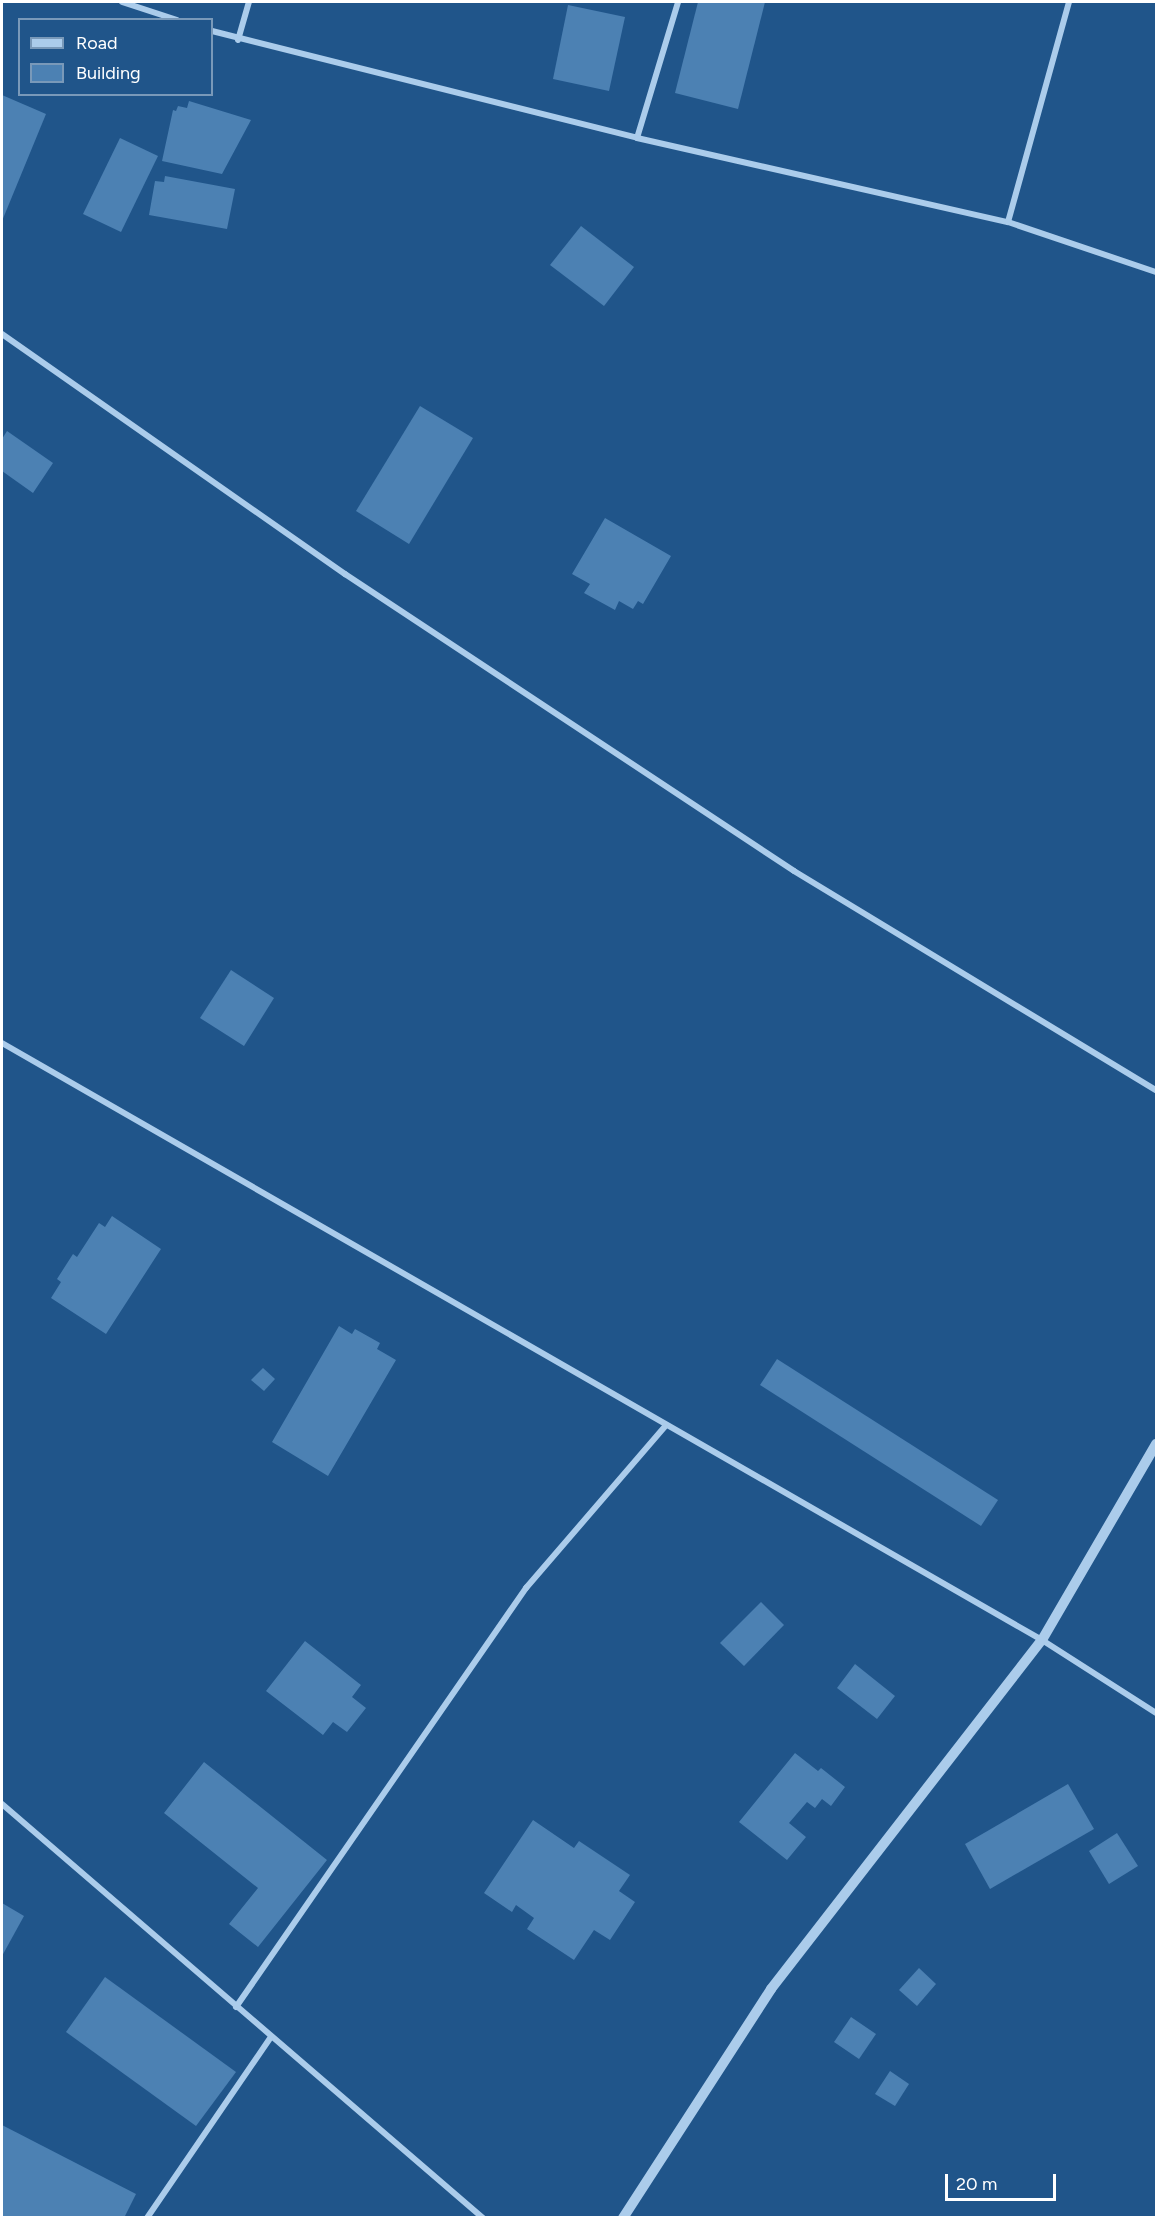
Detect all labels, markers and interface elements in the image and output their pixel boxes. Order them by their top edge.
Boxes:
legend [18,18,213,96]
text: Road [76,32,117,54]
text: Building [76,62,141,84]
scale bar [948,2162,1059,2200]
text: 20 m [956,2173,997,2195]

